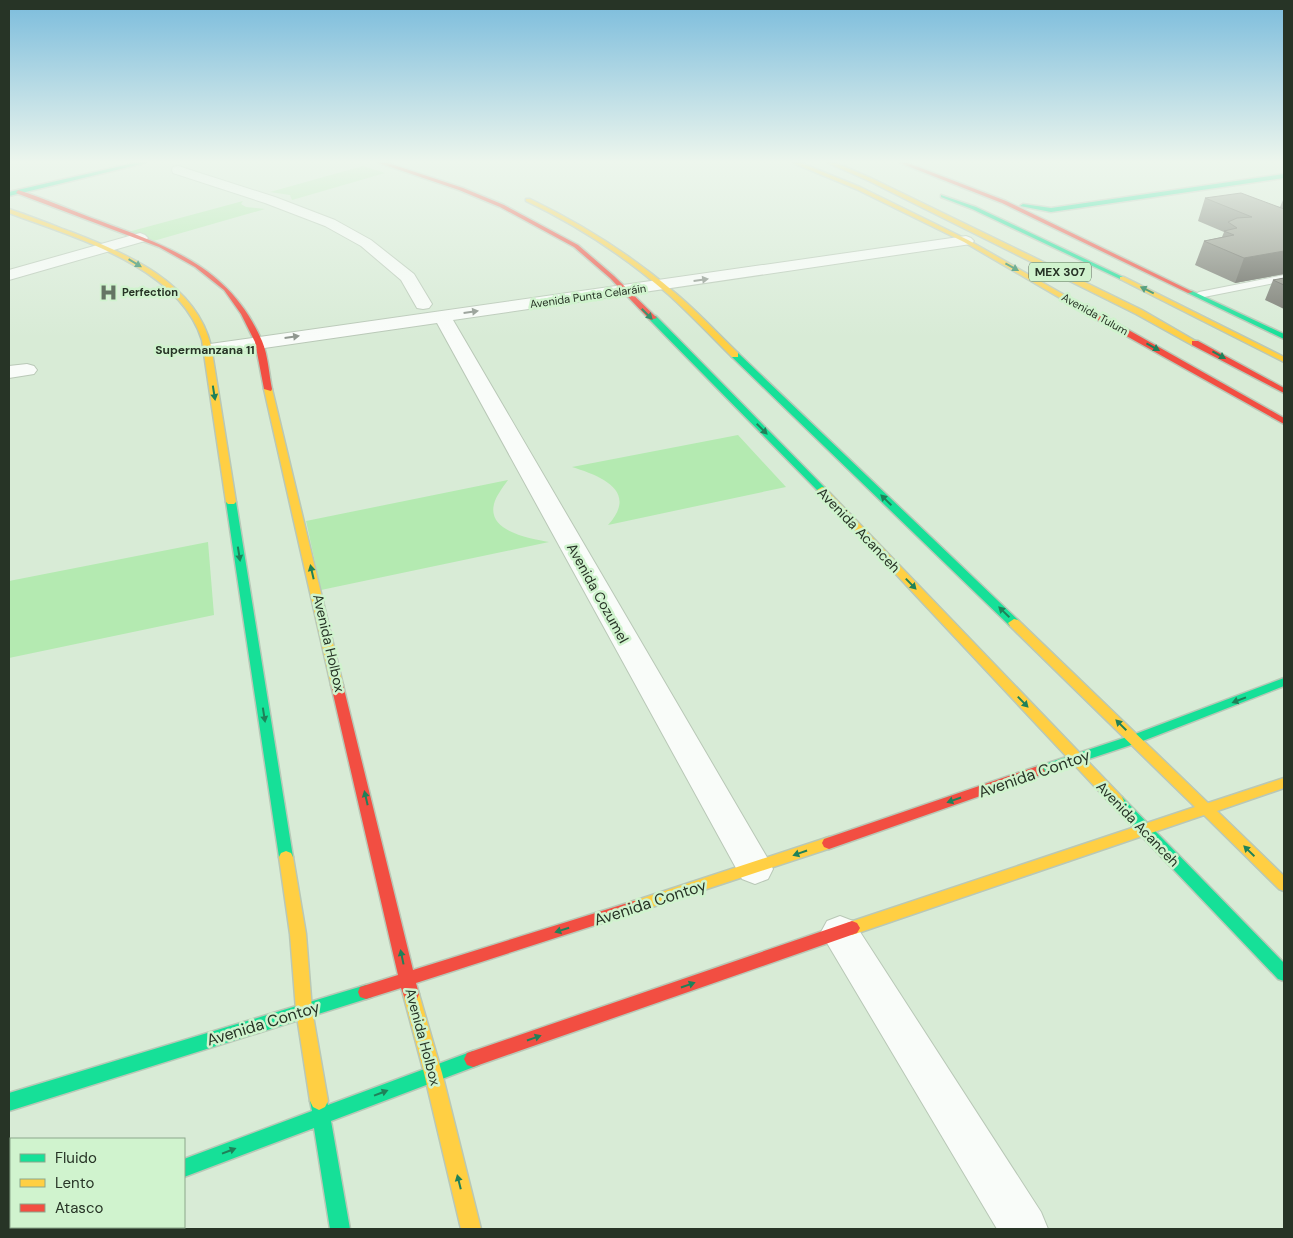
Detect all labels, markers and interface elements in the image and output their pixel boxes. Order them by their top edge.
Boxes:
one-way arrow [128,259,141,268]
road number: MEX 307 [1029,262,1091,282]
one-way arrow [1005,263,1019,271]
one-way arrow [693,275,709,283]
street label: Avenida Punta Celaráin [529,281,647,311]
hospital icon: Perfection [98,282,118,302]
place label: Perfection [122,285,178,299]
one-way arrow [1140,286,1154,294]
street label: Avenida Tulum [1059,290,1131,338]
one-way arrow [463,308,479,316]
one-way arrow [641,308,653,320]
one-way arrow [285,333,301,341]
district label: Supermanzana 11 [155,342,255,358]
one-way arrow [1146,343,1161,351]
one-way arrow [1212,351,1226,359]
one-way arrow [210,386,218,402]
one-way arrow [756,423,768,435]
street label: Avenida Acanceh [814,484,904,576]
one-way arrow [881,494,893,506]
street label: Avenida Cozumel [563,540,633,646]
one-way arrow [235,546,243,562]
one-way arrow [308,565,316,580]
one-way arrow [905,578,917,590]
street label: Avenida Holbox [309,592,349,694]
one-way arrow [998,606,1010,618]
one-way arrow [1017,696,1029,708]
one-way arrow [1232,696,1246,704]
one-way arrow [260,707,268,723]
one-way arrow [1115,719,1127,731]
street label: Avenida Contoy [975,744,1093,802]
street label: Avenida Acanceh [1093,778,1183,870]
one-way arrow [362,791,370,806]
one-way arrow [946,797,961,804]
one-way arrow [1243,845,1255,857]
one-way arrow [792,849,807,857]
street label: Avenida Contoy [591,874,709,931]
one-way arrow [555,927,570,935]
one-way arrow [398,949,406,964]
one-way arrow [680,981,695,988]
street label: Avenida Holbox [401,986,445,1088]
street label: Avenida Contoy [204,996,322,1051]
one-way arrow [527,1034,542,1042]
one-way arrow [374,1089,389,1097]
legend [10,1138,185,1228]
one-way arrow [222,1147,237,1154]
text: Fluido [55,1148,97,1168]
text: Lento [55,1173,94,1193]
one-way arrow [455,1174,463,1189]
text: Atasco [55,1198,103,1218]

